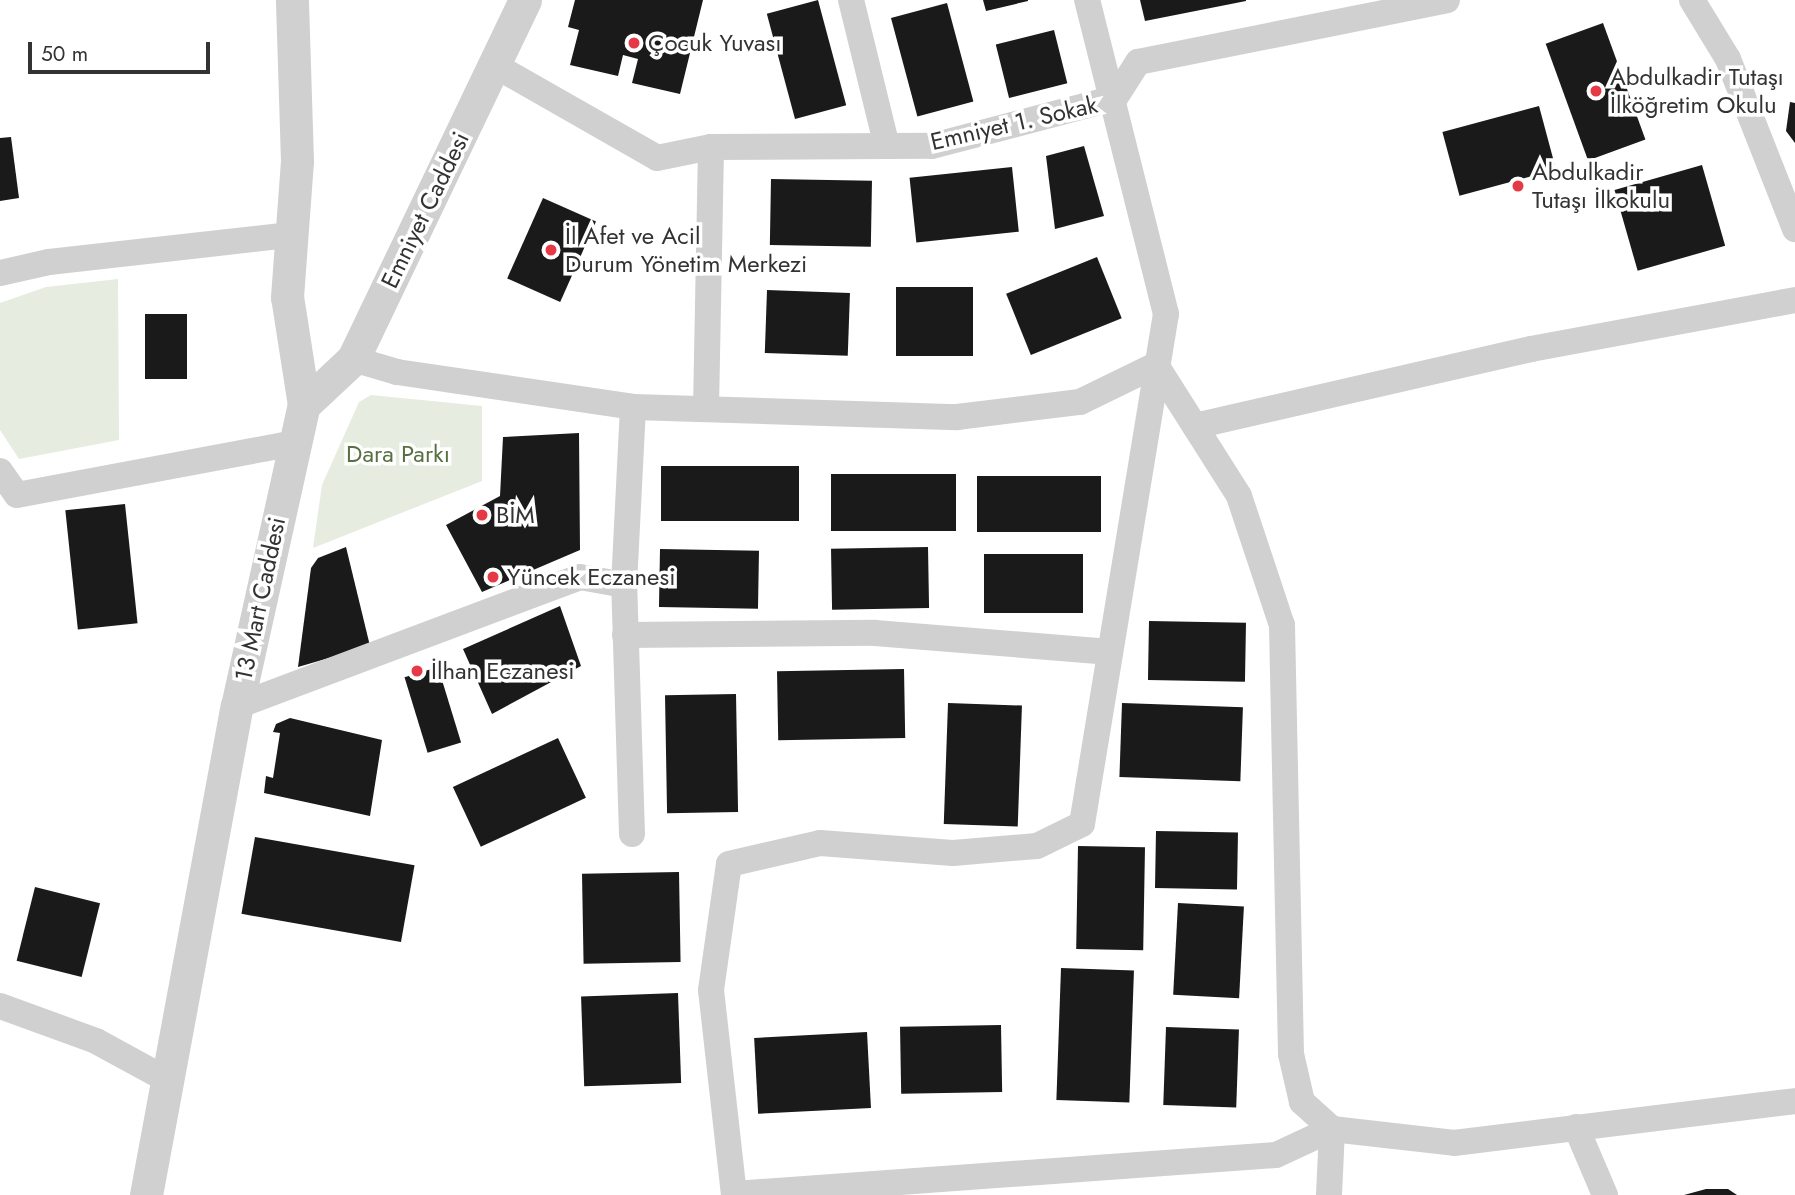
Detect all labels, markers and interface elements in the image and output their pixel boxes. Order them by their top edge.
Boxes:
scale bar [32,28,214,72]
place label: Çocuk Yuvası [648,29,782,57]
marker: Çocuk Yuvası [626,35,642,51]
text: 50 m [41,39,88,69]
place label: Abdulkadir Tutaşı İlköğretim Okulu [1610,63,1784,119]
marker: Abdulkadir Tutaşı İlköğretim Okulu [1588,83,1604,99]
street label: Emniyet 1. Sokak [928,90,1100,156]
street label: Emniyet Caddesi [375,127,475,293]
place label: Abdulkadir Tutaşı İlkokulu [1532,158,1670,214]
marker: Abdulkadir Tutaşı İlkokulu [1510,178,1526,194]
place label: İl Afet ve Acil Durum Yönetim Merkezi [565,222,807,278]
marker: İl Afet ve Acil Durum Yönetim Merkezi [543,242,559,258]
park label: Dara Parkı [346,440,450,468]
place label: BİM [496,501,535,529]
marker: BİM [474,507,490,523]
street label: 13 Mart Caddesi [229,514,291,684]
place label: Yüncek Eczanesi [507,563,675,591]
marker: Yüncek Eczanesi [485,569,501,585]
place label: İlhan Eczanesi [431,657,574,685]
marker: İlhan Eczanesi [409,663,425,679]

